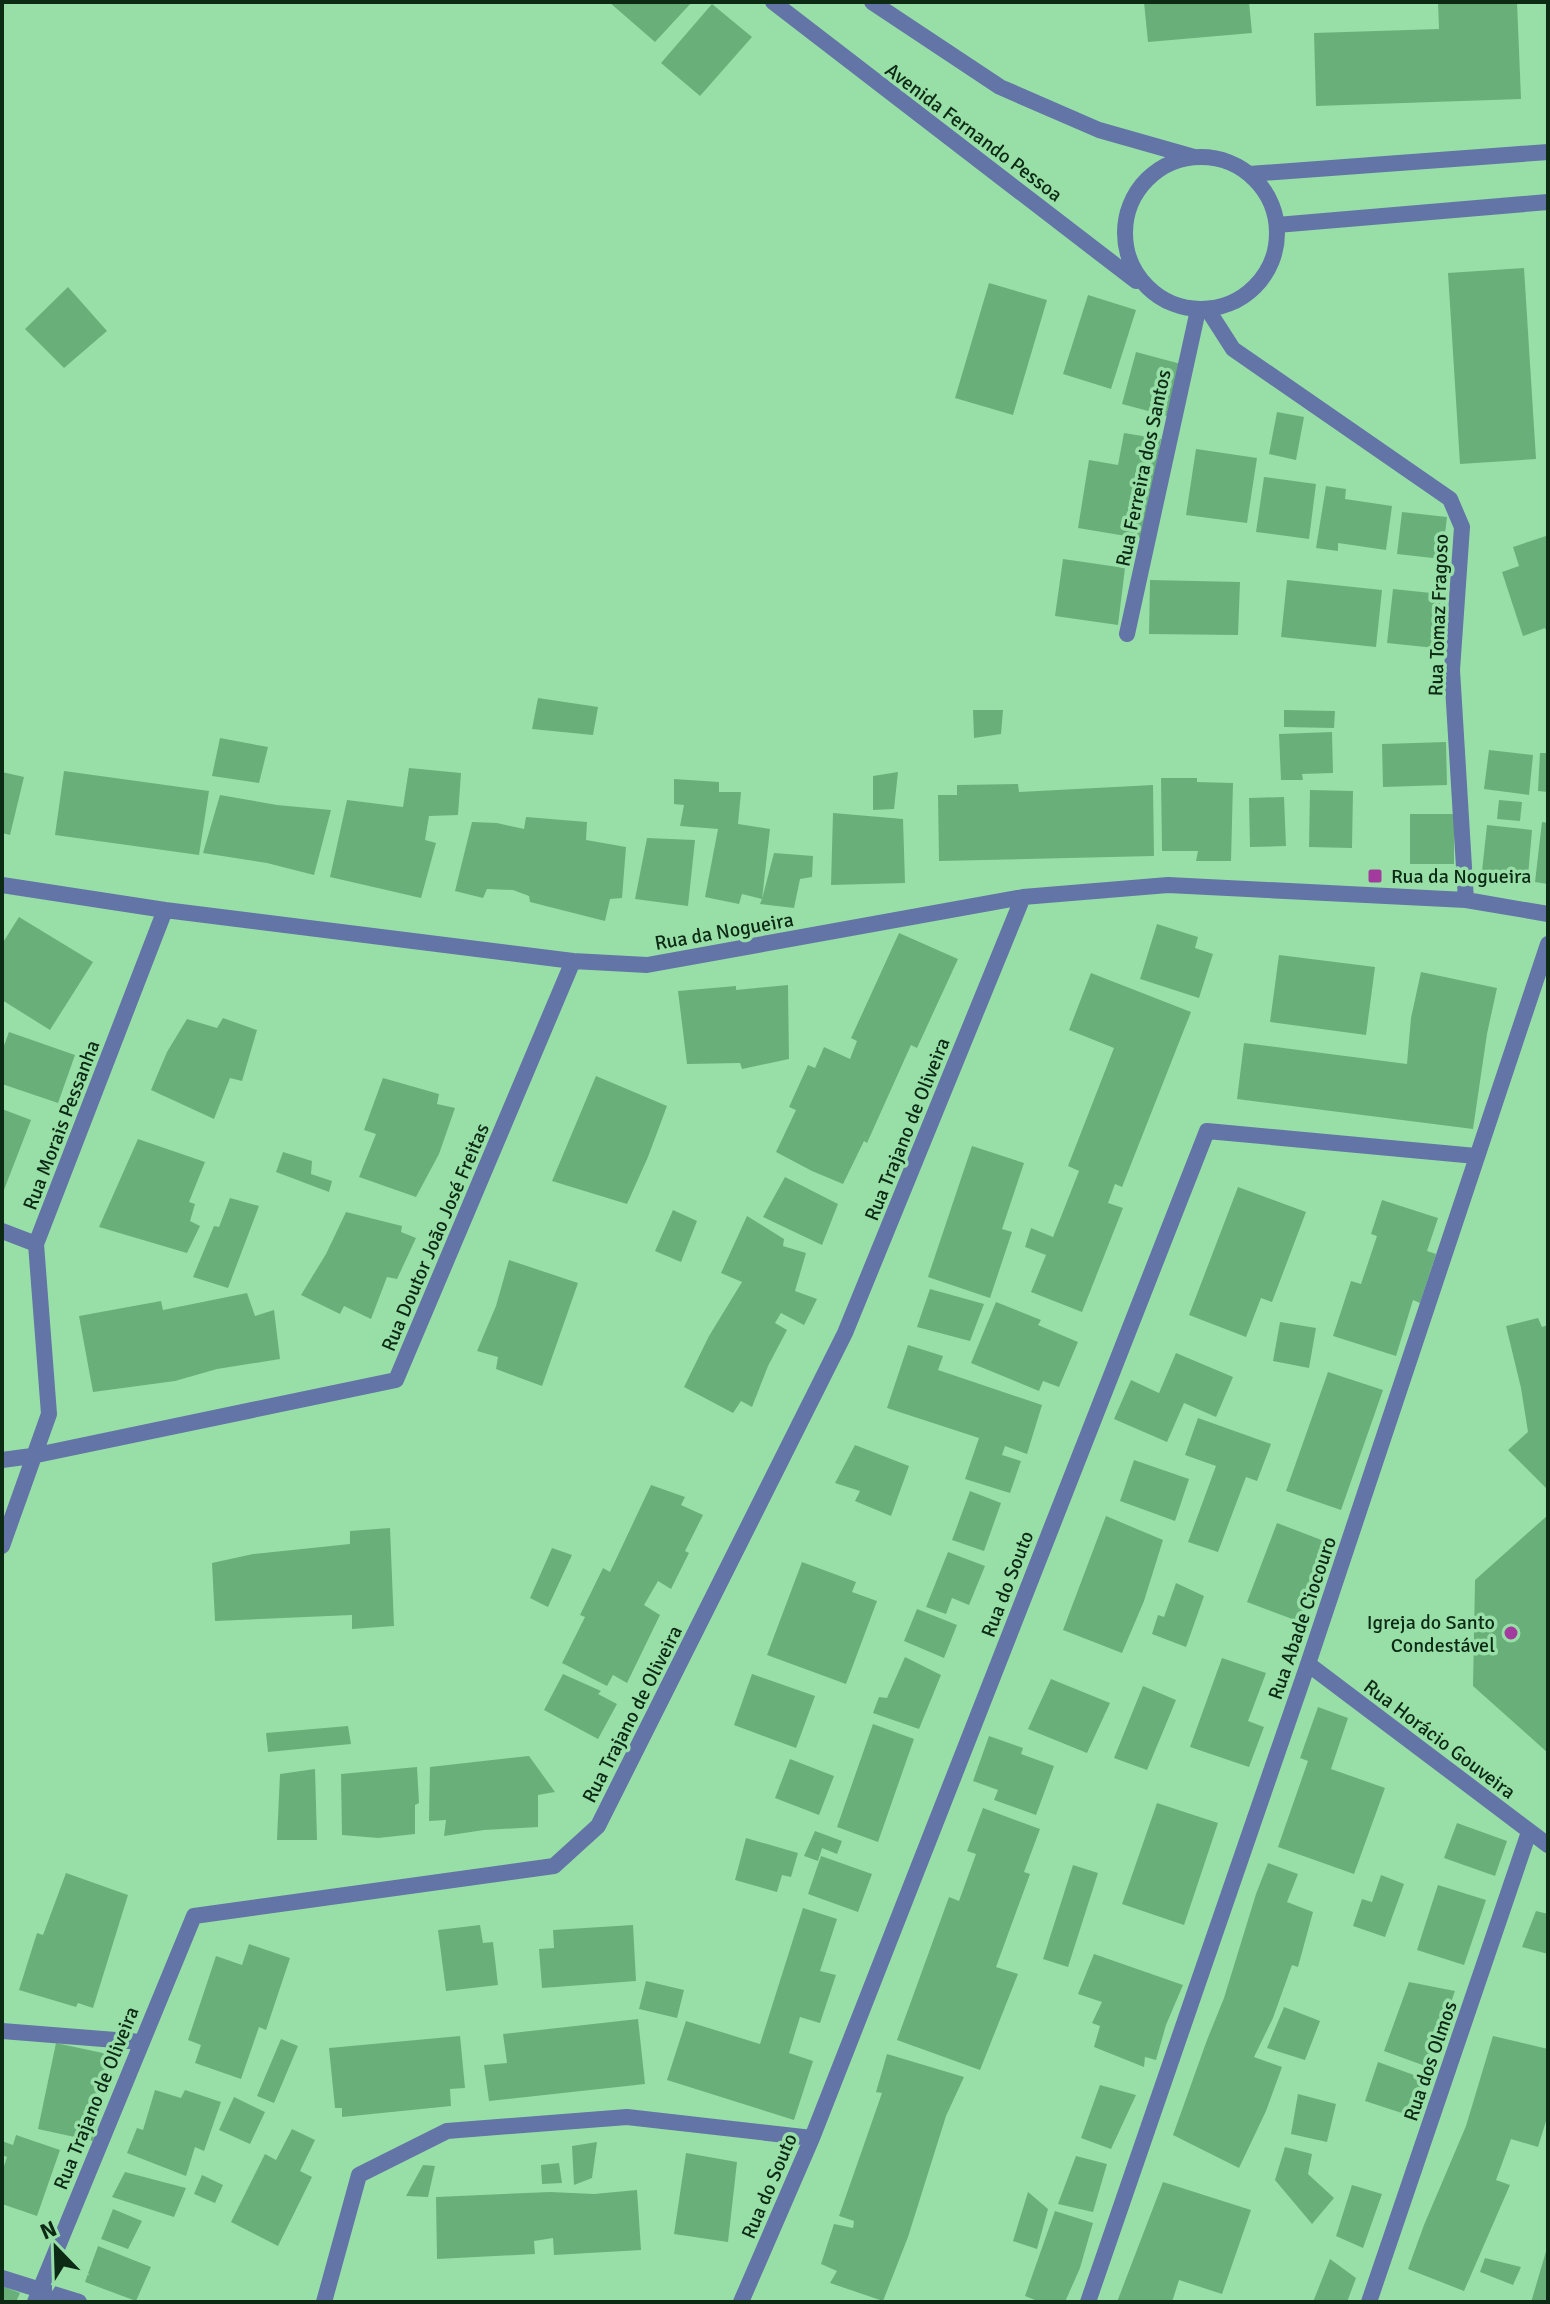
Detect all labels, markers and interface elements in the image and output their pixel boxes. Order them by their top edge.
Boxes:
street label: Avenida Fernando Pessoa [880,58,1067,207]
street label: Rua Ferreira dos Santos [1110,367,1177,569]
street label: Rua Tomaz Fragoso [1423,533,1454,697]
place label: Rua da Nogueira [1391,864,1531,889]
marker: Rua da Nogueira [1366,867,1384,885]
street label: Rua da Nogueira [653,907,795,956]
street label: Rua Trajano de Oliveira [859,1034,956,1225]
street label: Rua Morais Pessanha [18,1037,105,1214]
street label: Rua Doutor João José Freitas [376,1119,495,1355]
street label: Rua do Souto [976,1527,1039,1641]
street label: Rua Abade Ciocouro [1263,1533,1342,1703]
place label: Igreja do Santo Condestável [1367,1610,1495,1658]
street label: Rua Trajano de Oliveira [577,1621,688,1807]
marker: Igreja do Santo Condestável [1502,1624,1520,1642]
street label: Rua Horácio Gouveira [1359,1674,1521,1805]
street label: Rua dos Olmos [1398,1998,1463,2124]
street label: Rua Trajano de Oliveira [48,2003,145,2194]
street label: Rua do Souto [736,2130,803,2243]
north arrow [16,2208,96,2288]
text: N [36,2215,61,2245]

